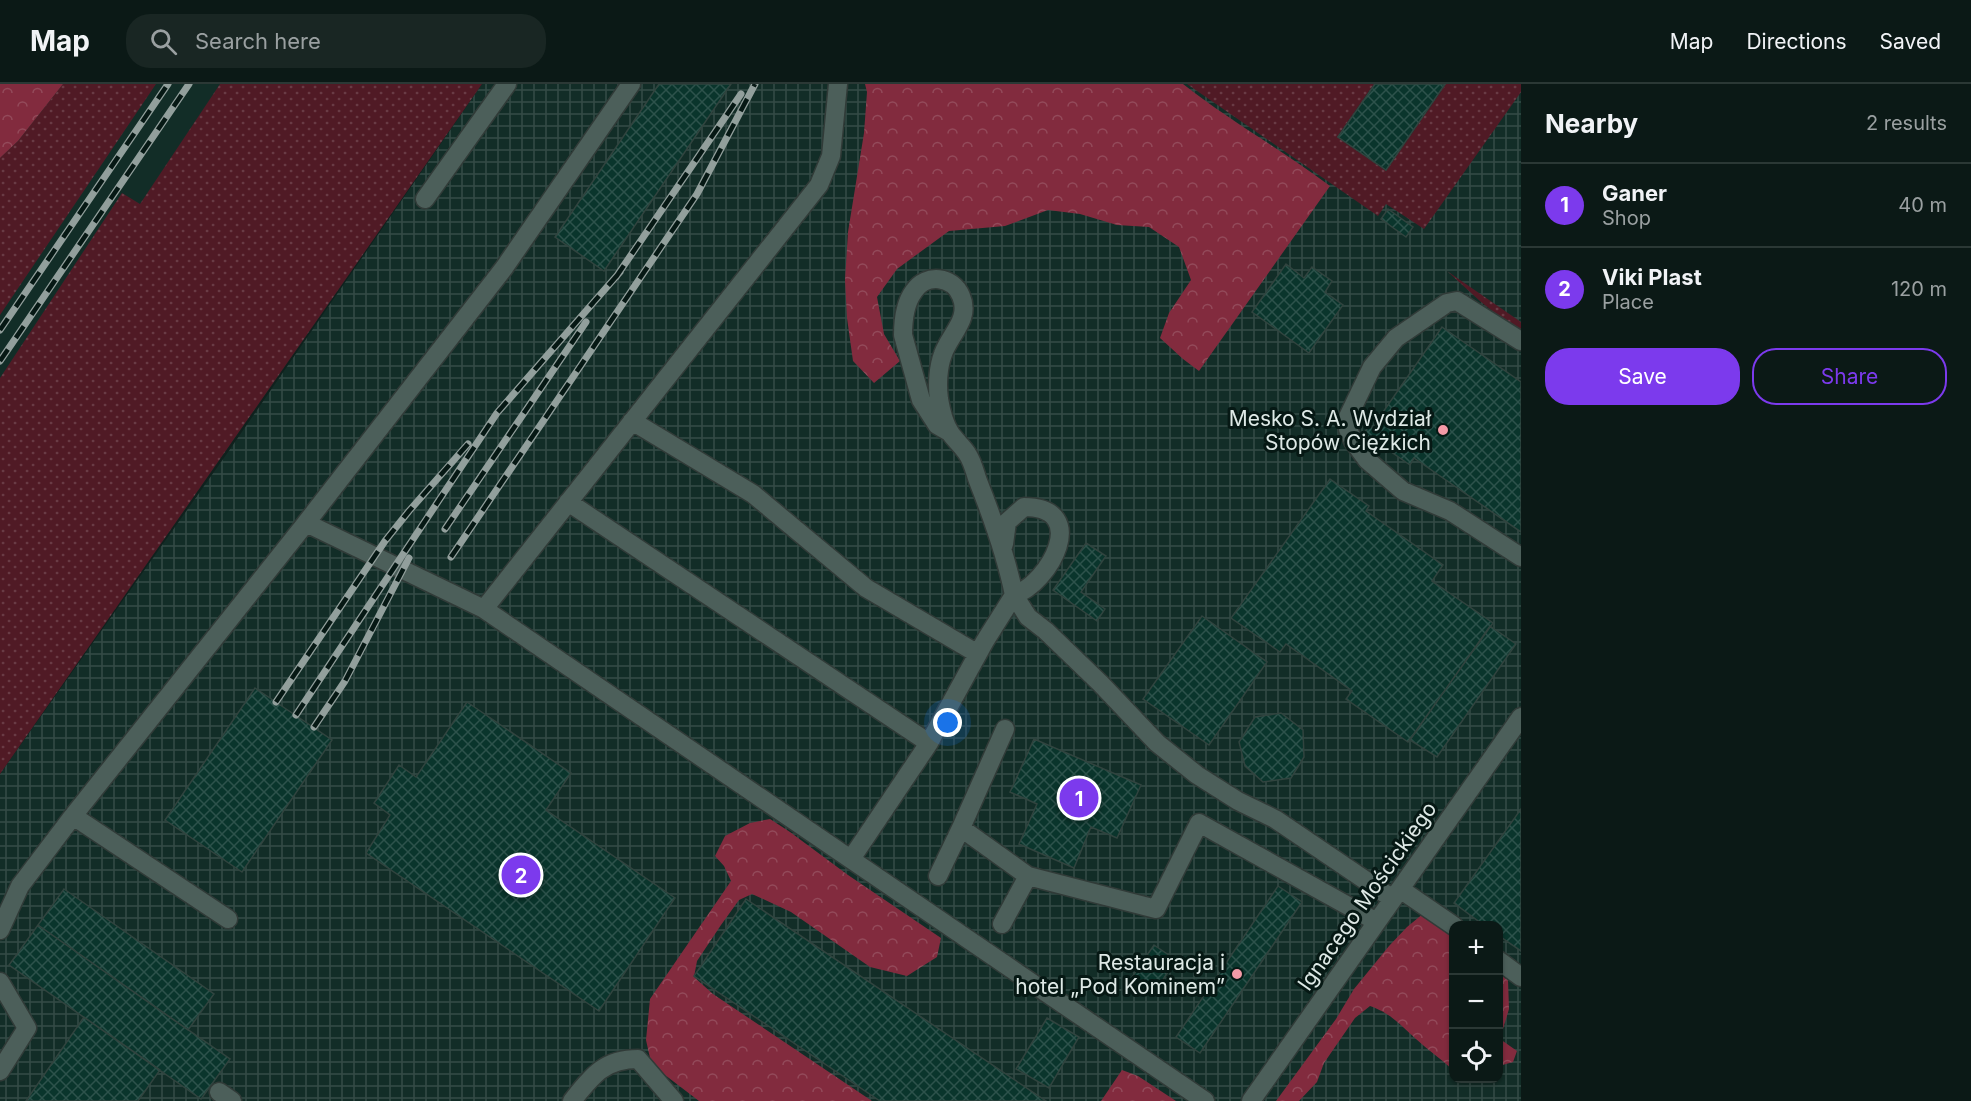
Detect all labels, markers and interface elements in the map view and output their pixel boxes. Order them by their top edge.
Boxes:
search box [126,14,546,68]
text: Map [30,24,90,58]
icon: search [147,25,180,58]
text: Search here [195,28,321,54]
text: Map [1670,29,1713,54]
text: Directions [1746,29,1847,54]
text: Saved [1880,29,1941,54]
text: Nearby [1545,108,1638,139]
text: 2 results [1866,111,1947,135]
text: Ganer [1602,180,1667,206]
text: 1 [1560,193,1569,217]
text: 40 m [1898,193,1947,217]
text: Shop [1602,206,1651,230]
text: Viki Plast [1602,264,1702,290]
text: 2 [1558,277,1571,301]
text: 120 m [1891,277,1947,301]
text: Place [1602,290,1654,314]
button: Save [1545,348,1740,405]
button: Share [1752,348,1947,405]
place label: Mesko S. A. Wydział Stopów Ciężkich [1229,406,1432,455]
marker: Mesko S. A. Wydział Stopów Ciężkich [1436,423,1450,437]
your location [933,708,962,737]
pin: 1 [1060,776,1098,820]
street label: Ignacego Mościckiego [1292,797,1442,995]
pin: 2 [502,852,540,898]
map controls [1449,921,1503,1083]
button: + [1449,921,1503,975]
place label: Restauracja i hotel „Pod Kominem” [1015,950,1225,999]
marker: Restauracja i hotel „Pod Kominem” [1230,967,1244,981]
button: − [1449,975,1503,1029]
button: locate [1449,1029,1503,1083]

